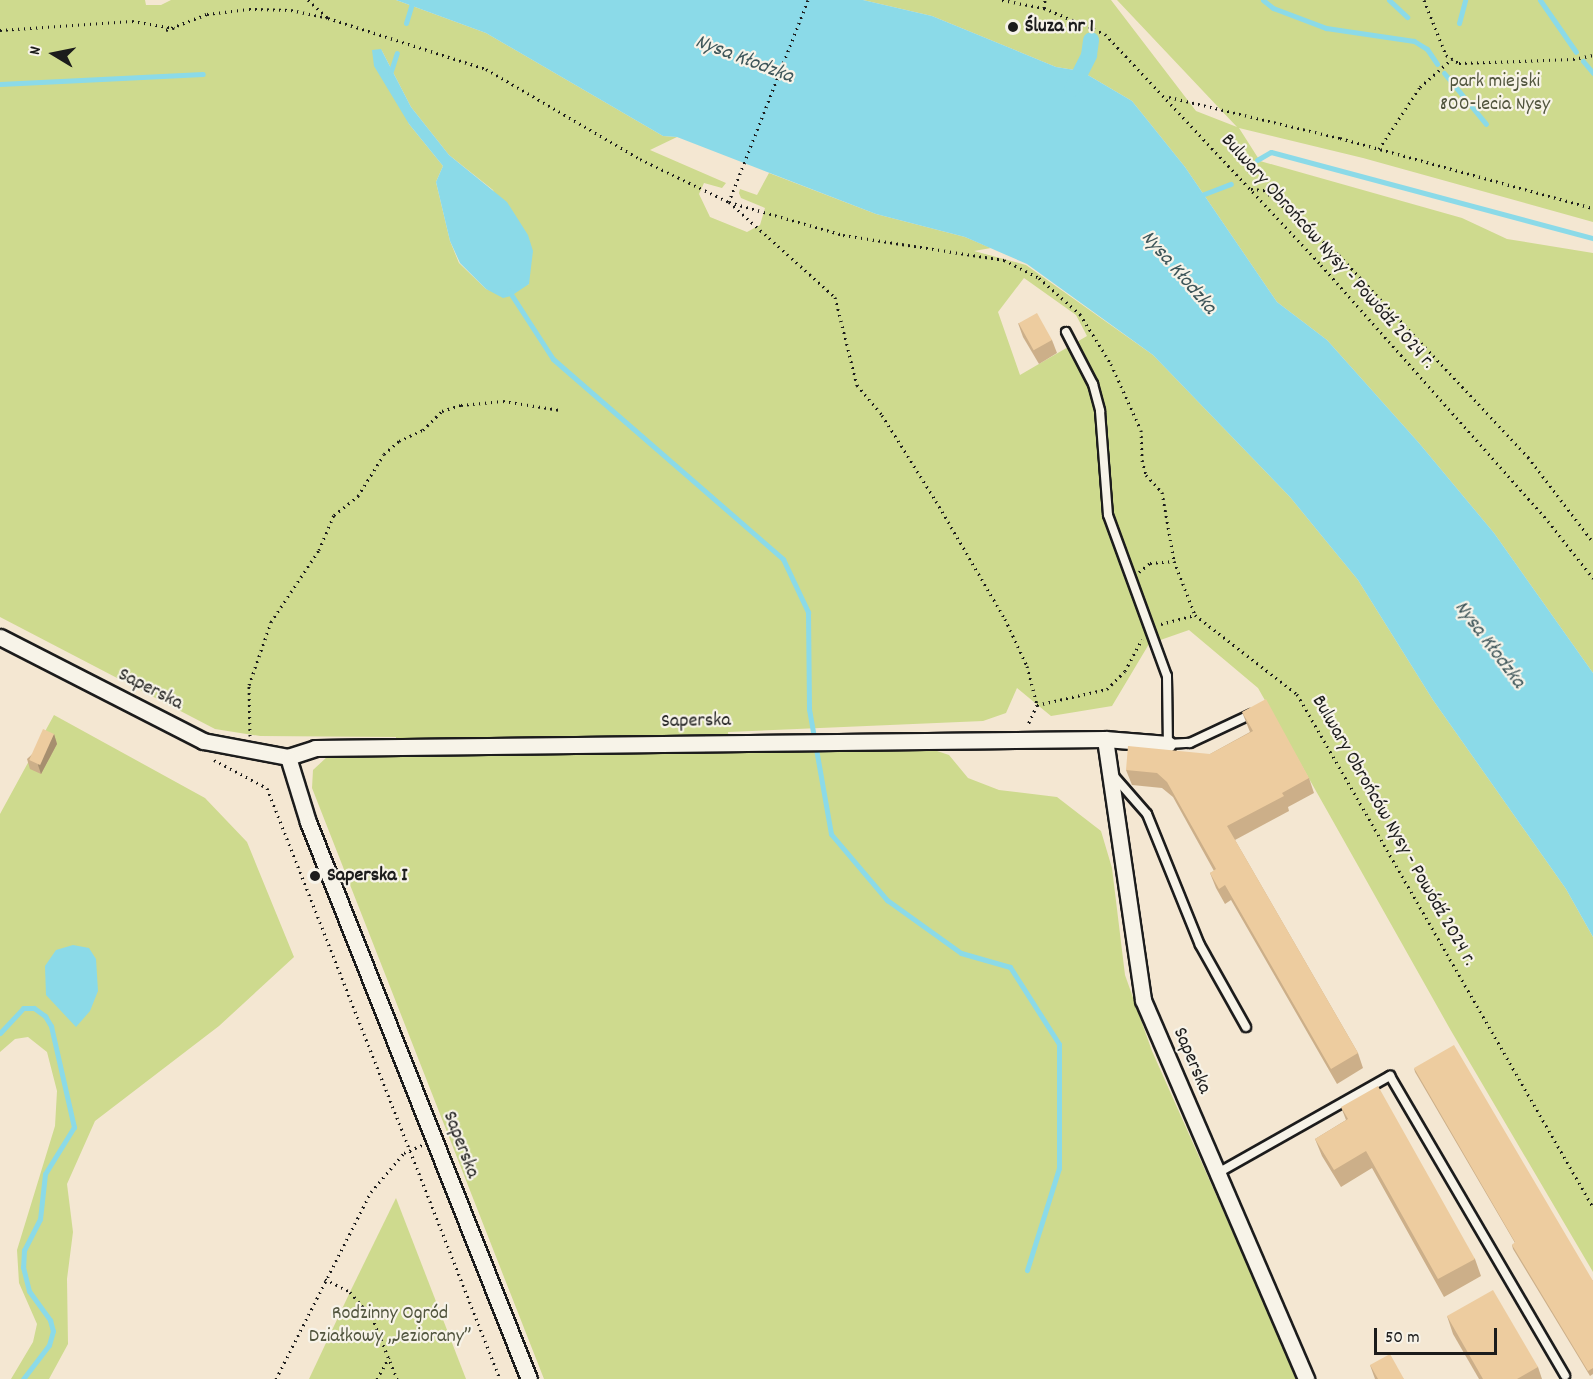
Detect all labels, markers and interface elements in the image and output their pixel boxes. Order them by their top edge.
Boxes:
place label: Śluza nr 1 [1025,15,1094,39]
marker: Śluza nr 1 [1006,20,1020,34]
north arrow [24,24,84,84]
water label: Nysa Kłodzka [691,30,797,90]
text: N [24,45,48,57]
park label: park miejski 800-lecia Nysy [1440,71,1550,118]
street label: Bulwary Obrońców Nysy - Powódź 2024 r. [1215,129,1439,375]
water label: Nysa Kłodzka [1135,226,1221,320]
water label: Nysa Kłodzka [1448,596,1530,694]
street label: Saperska [114,663,186,717]
street label: Bulwary Obrońców Nysy - Powódź 2024 r. [1305,691,1481,971]
street label: Saperska [661,709,731,735]
place label: Saperska I [327,864,407,888]
marker: Saperska I [308,869,322,883]
street label: Saperska [1166,1024,1216,1098]
street label: Saperska [436,1108,484,1182]
park label: Rodzinny Ogród Działkowy „Jeziorany” [309,1302,471,1349]
scale bar [1377,1316,1500,1354]
text: 50 m [1385,1326,1420,1351]

